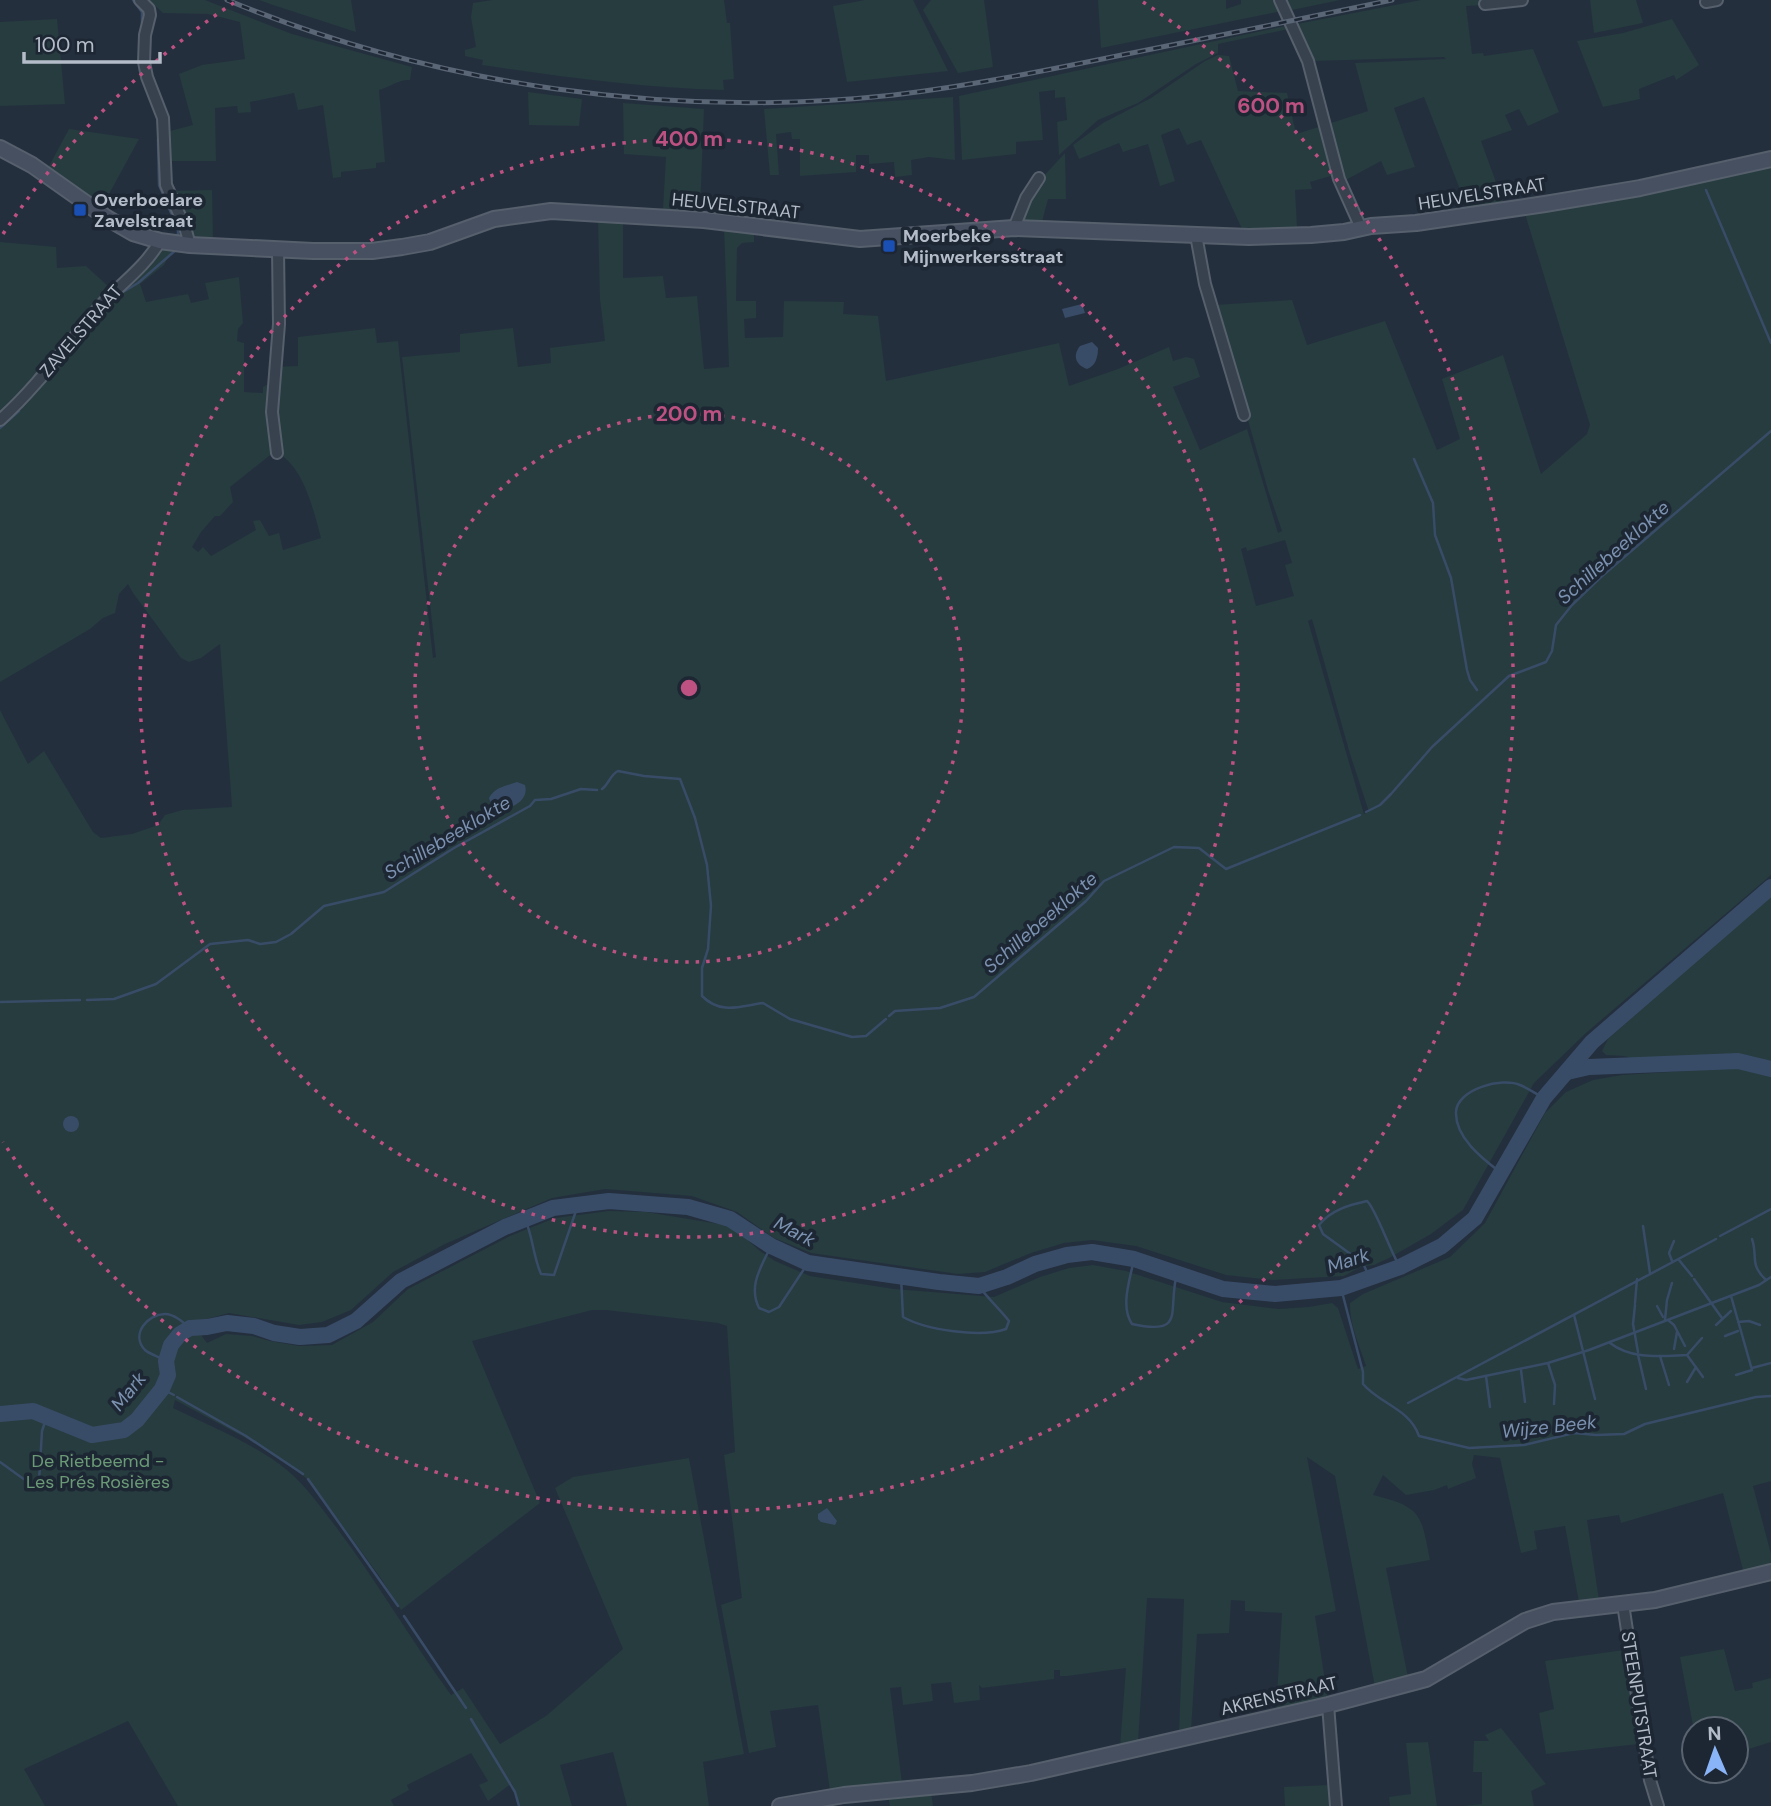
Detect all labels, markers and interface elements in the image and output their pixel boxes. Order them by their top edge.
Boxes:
scale bar [24,21,161,65]
text: 100 m [35,31,95,59]
text: 600 m [1237,92,1305,120]
text: 400 m [655,125,723,153]
street label: HEUVELSTRAAT [1416,172,1548,216]
street label: HEUVELSTRAAT [671,187,801,225]
place label: Overboelare Zavelstraat [94,188,203,233]
marker: Overboelare Zavelstraat [72,202,88,218]
place label: Moerbeke Mijnwerkersstraat [903,224,1063,269]
marker: Moerbeke Mijnwerkersstraat [881,238,897,254]
street label: ZAVELSTRAAT [34,280,128,382]
text: 200 m [656,400,722,428]
water label: Schillebeeklokte [1552,495,1675,610]
centre of rings [677,676,701,700]
water label: Schillebeeklokte [379,790,515,885]
water label: Schillebeeklokte [978,866,1103,979]
water label: Mark [770,1210,820,1253]
water label: Mark [1324,1242,1373,1279]
water label: Mark [105,1366,152,1416]
water label: Wijze Beek [1500,1409,1598,1444]
park label: De Rietbeemd - Les Prés Rosières [26,1449,170,1494]
street label: STEENPUTSTRAAT [1616,1630,1662,1780]
street label: AKRENSTRAAT [1218,1671,1340,1721]
north arrow [1680,1715,1750,1785]
text: N [1707,1721,1722,1746]

